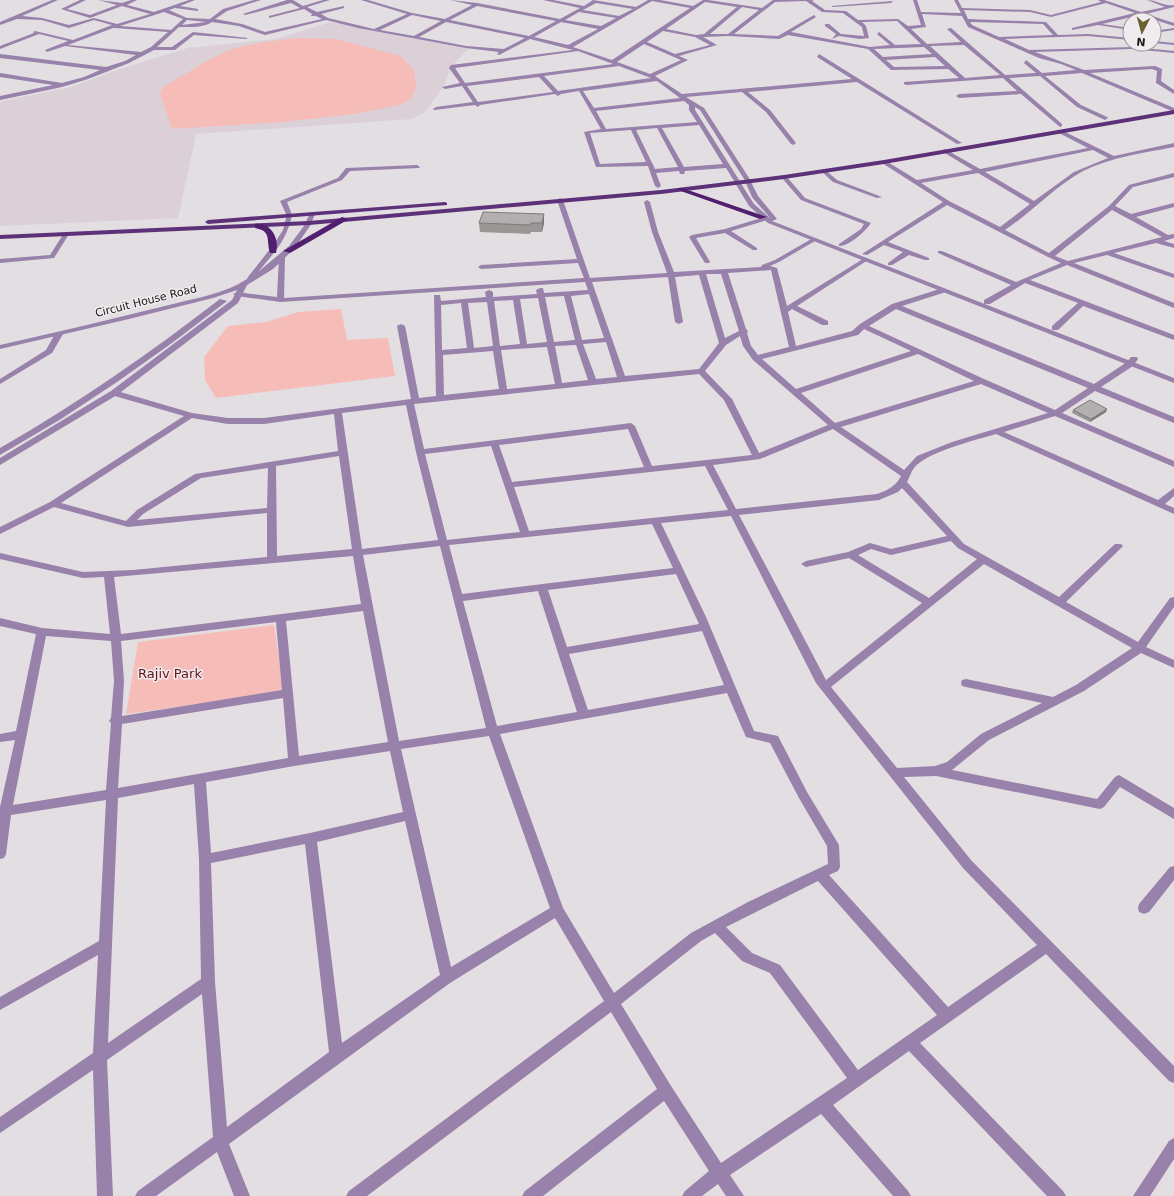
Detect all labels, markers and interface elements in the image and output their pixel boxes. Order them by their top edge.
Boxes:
north arrow [1122,12,1162,52]
text: N [1136,35,1146,48]
street label: Circuit House Road [94,282,198,320]
park label: Rajiv Park [138,666,202,681]

